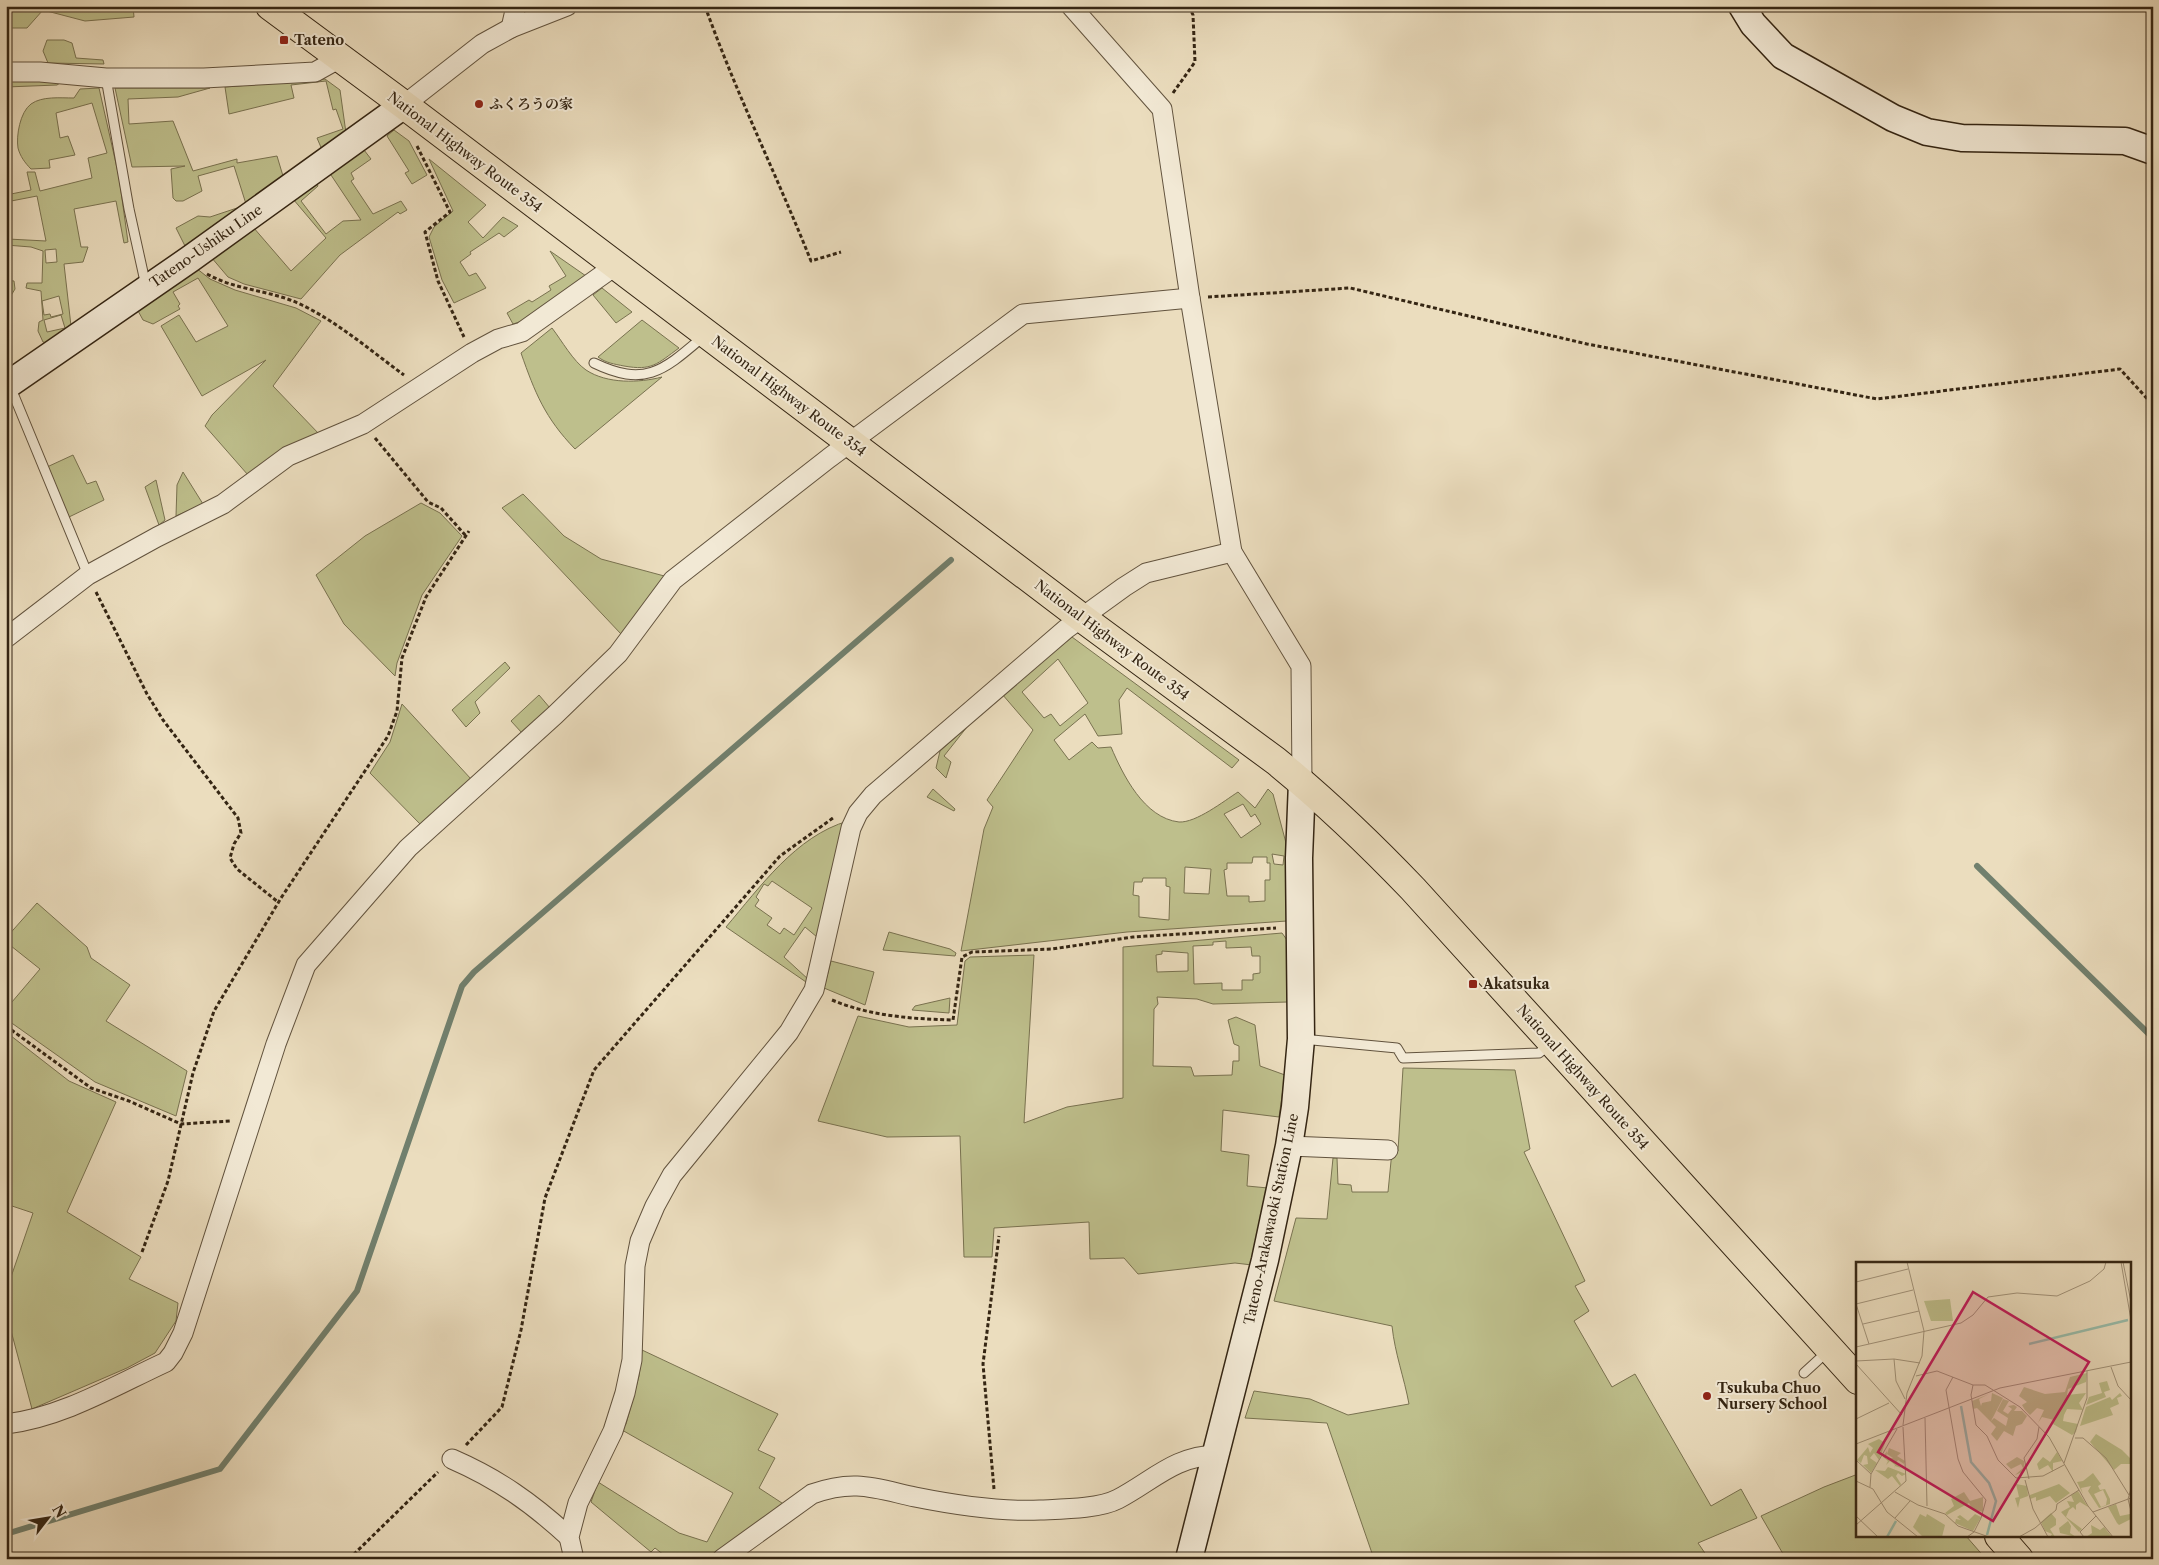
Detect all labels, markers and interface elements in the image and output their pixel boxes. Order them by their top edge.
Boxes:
place label: Tateno [294,31,344,49]
marker: Tateno [278,34,290,46]
street label: National Highway Route 354 [384,88,546,216]
place label: ふくろうの家 [489,95,573,113]
marker: ふくろうの家 [473,98,485,110]
street label: Tateno-Ushiku Line [146,200,266,292]
street label: National Highway Route 354 [708,332,870,460]
street label: National Highway Route 354 [1031,576,1193,704]
place label: Akatsuka [1482,975,1550,993]
marker: Akatsuka [1467,978,1479,990]
street label: National Highway Route 354 [1513,1001,1653,1153]
street label: Tateno-Arakawaoki Station Line [1240,1112,1302,1326]
inset map [1856,1262,2132,1538]
place label: Tsukuba Chuo Nursery School [1717,1379,1827,1413]
marker: Tsukuba Chuo Nursery School [1701,1390,1713,1402]
north arrow [22,1492,72,1542]
text: N [48,1501,70,1521]

